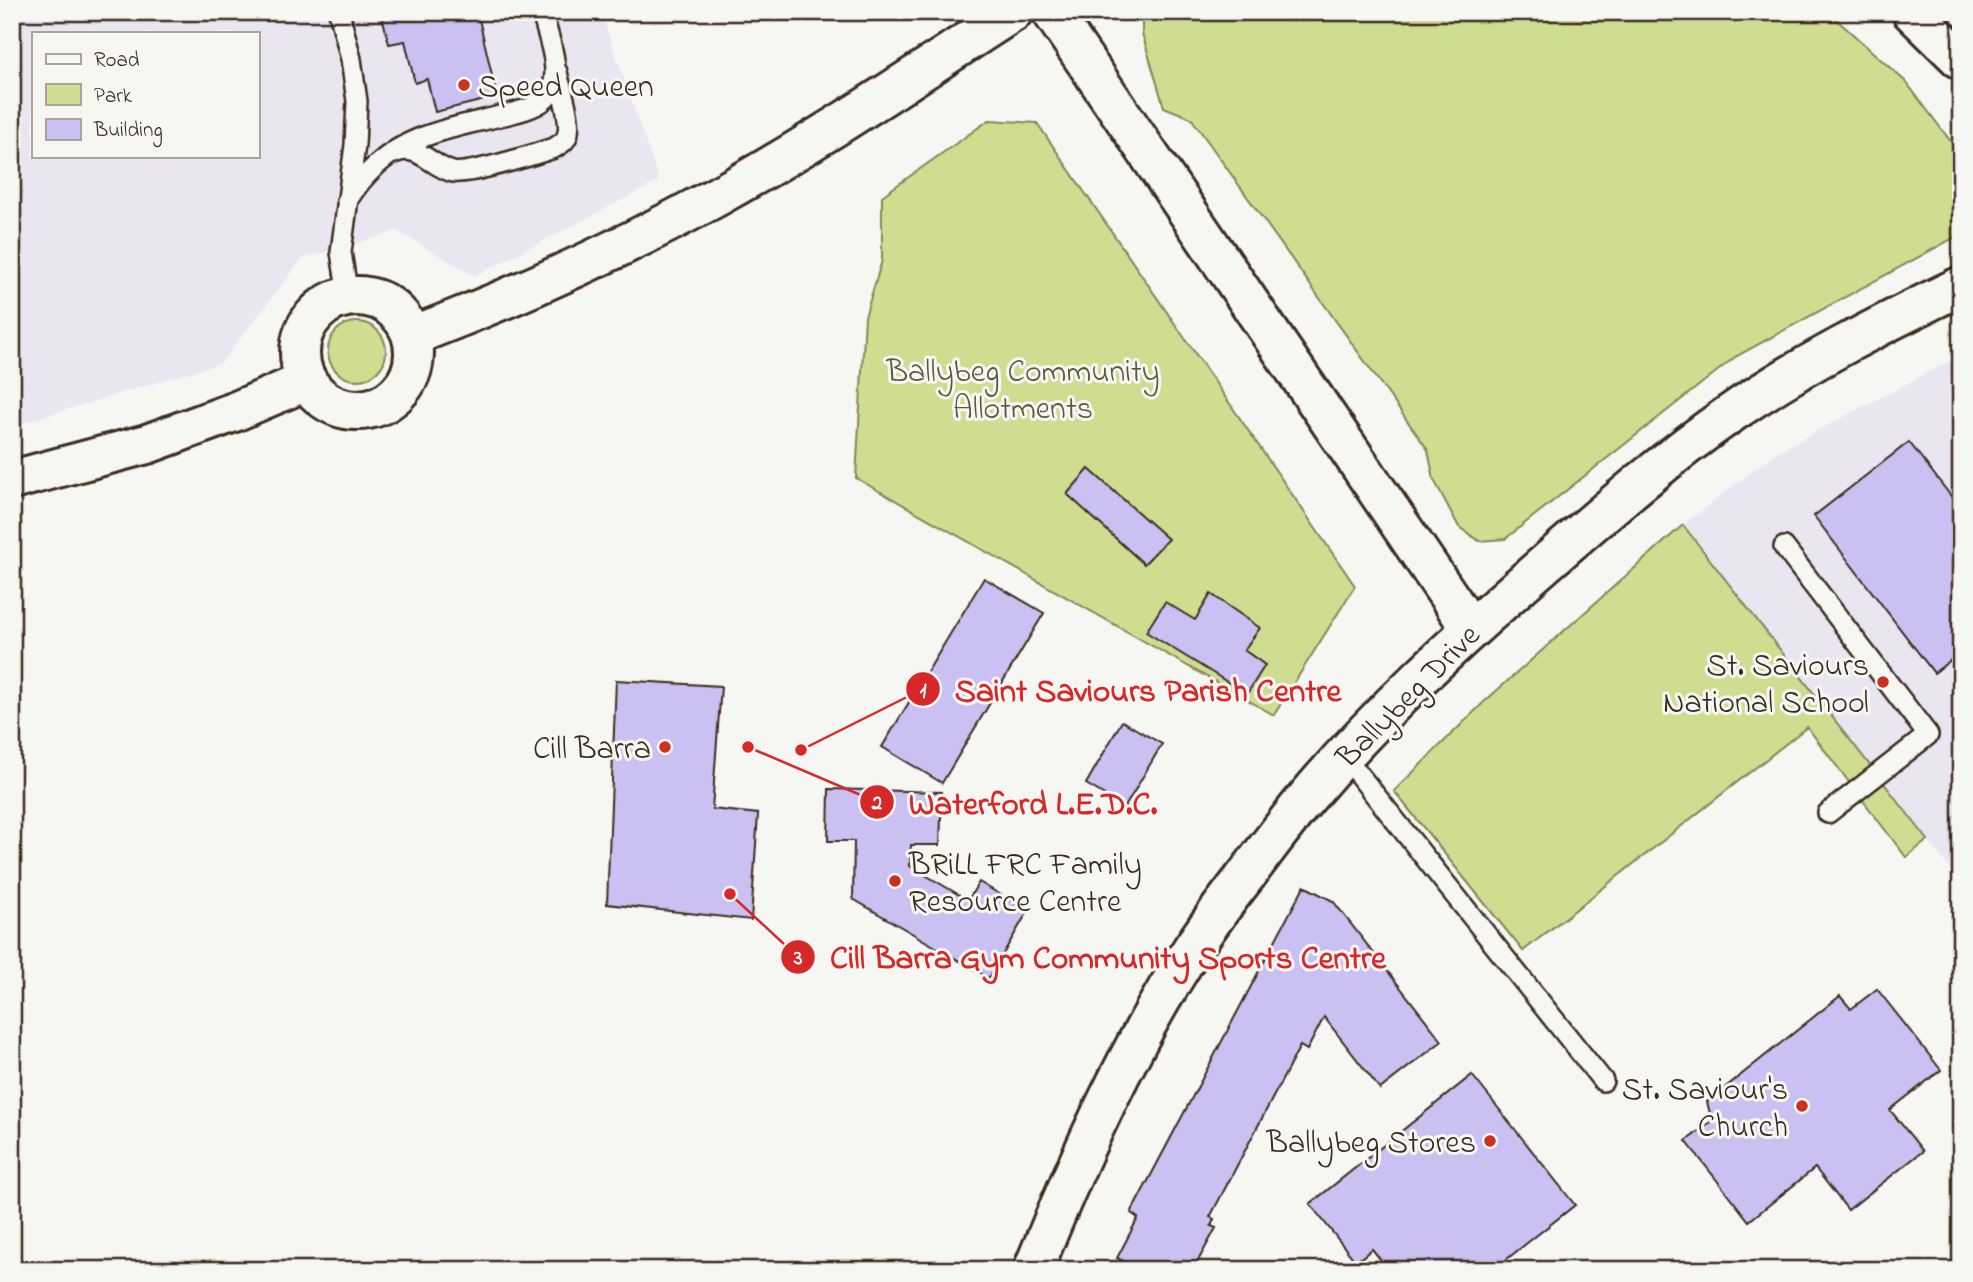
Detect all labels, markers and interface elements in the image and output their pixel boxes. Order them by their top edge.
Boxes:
legend [32,32,259,158]
text: Road [94,46,140,76]
place label: Speed Queen [478,65,654,112]
marker: Speed Queen [456,77,472,93]
text: Park [94,82,133,112]
text: Building [93,116,163,148]
park label: Ballybeg Community Allotments [885,350,1160,434]
street label: Ballybeg Drive [1326,614,1493,781]
place label: St. Saviours National School [1663,644,1869,728]
callout: Saint Saviours Parish Centre [905,662,1355,716]
text: Saint Saviours Parish Centre [955,669,1342,717]
marker: St. Saviours National School [1875,674,1891,690]
text: 1 [920,677,927,707]
place label: Cill Barra [533,727,651,774]
marker: Cill Barra [657,739,673,755]
callout: Waterford L.E.D.C. [859,775,1171,829]
text: Waterford L.E.D.C. [909,782,1158,830]
text: 2 [871,789,883,819]
place label: BRiLL FRC Family Resource Centre [908,843,1142,927]
marker: BRiLL FRC Family Resource Centre [887,873,903,889]
callout: Cill Barra Gym Community Sports Centre [781,930,1400,984]
text: Cill Barra Gym Community Sports Centre [830,936,1387,985]
text: 3 [793,944,803,974]
place label: St. Saviour's Church [1622,1068,1788,1152]
marker: St. Saviour's Church [1794,1098,1810,1114]
place label: Ballybeg Stores [1266,1121,1476,1168]
marker: Ballybeg Stores [1482,1133,1498,1149]

